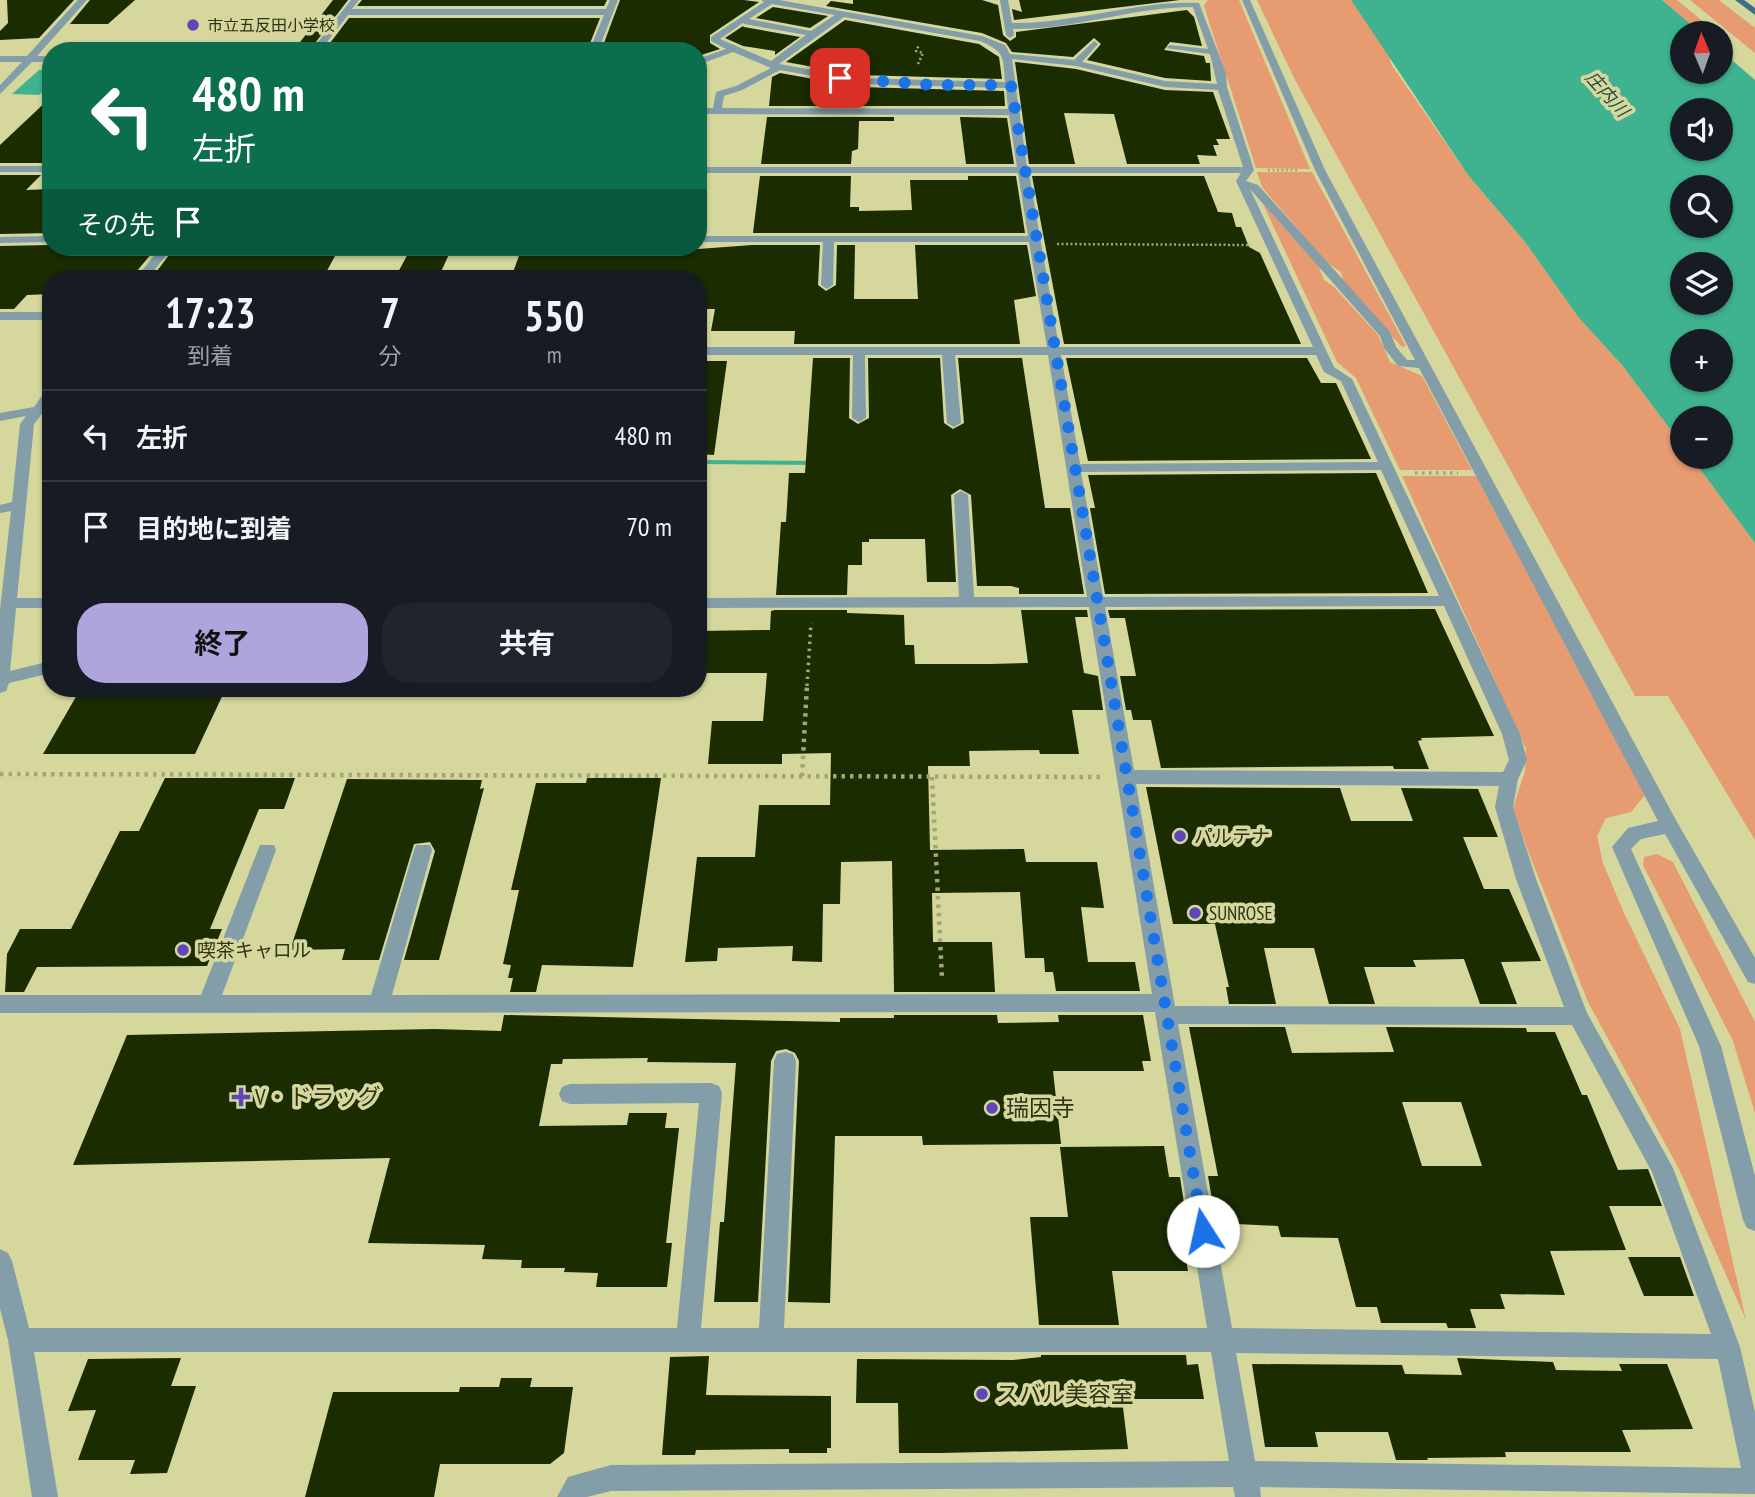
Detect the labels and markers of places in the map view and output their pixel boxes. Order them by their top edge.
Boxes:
place label: 市立五反田小学校 [207,15,335,35]
marker: 市立五反田小学校 [185,17,201,33]
pin [810,48,870,108]
place label: パルテナ [1194,824,1270,848]
marker: パルテナ [1172,828,1188,844]
place label: SUNROSE [1209,901,1273,925]
marker: SUNROSE [1187,905,1203,921]
place label: 喫茶キャロル [197,938,311,962]
marker: 喫茶キャロル [175,942,191,958]
place label: V・ドラッグ [254,1082,381,1111]
marker: V・ドラッグ [233,1089,249,1105]
place label: 瑞因寺 [1006,1093,1075,1122]
marker: 瑞因寺 [984,1100,1000,1116]
place label: スバル美容室 [996,1379,1134,1408]
marker: スバル美容室 [974,1386,990,1402]

